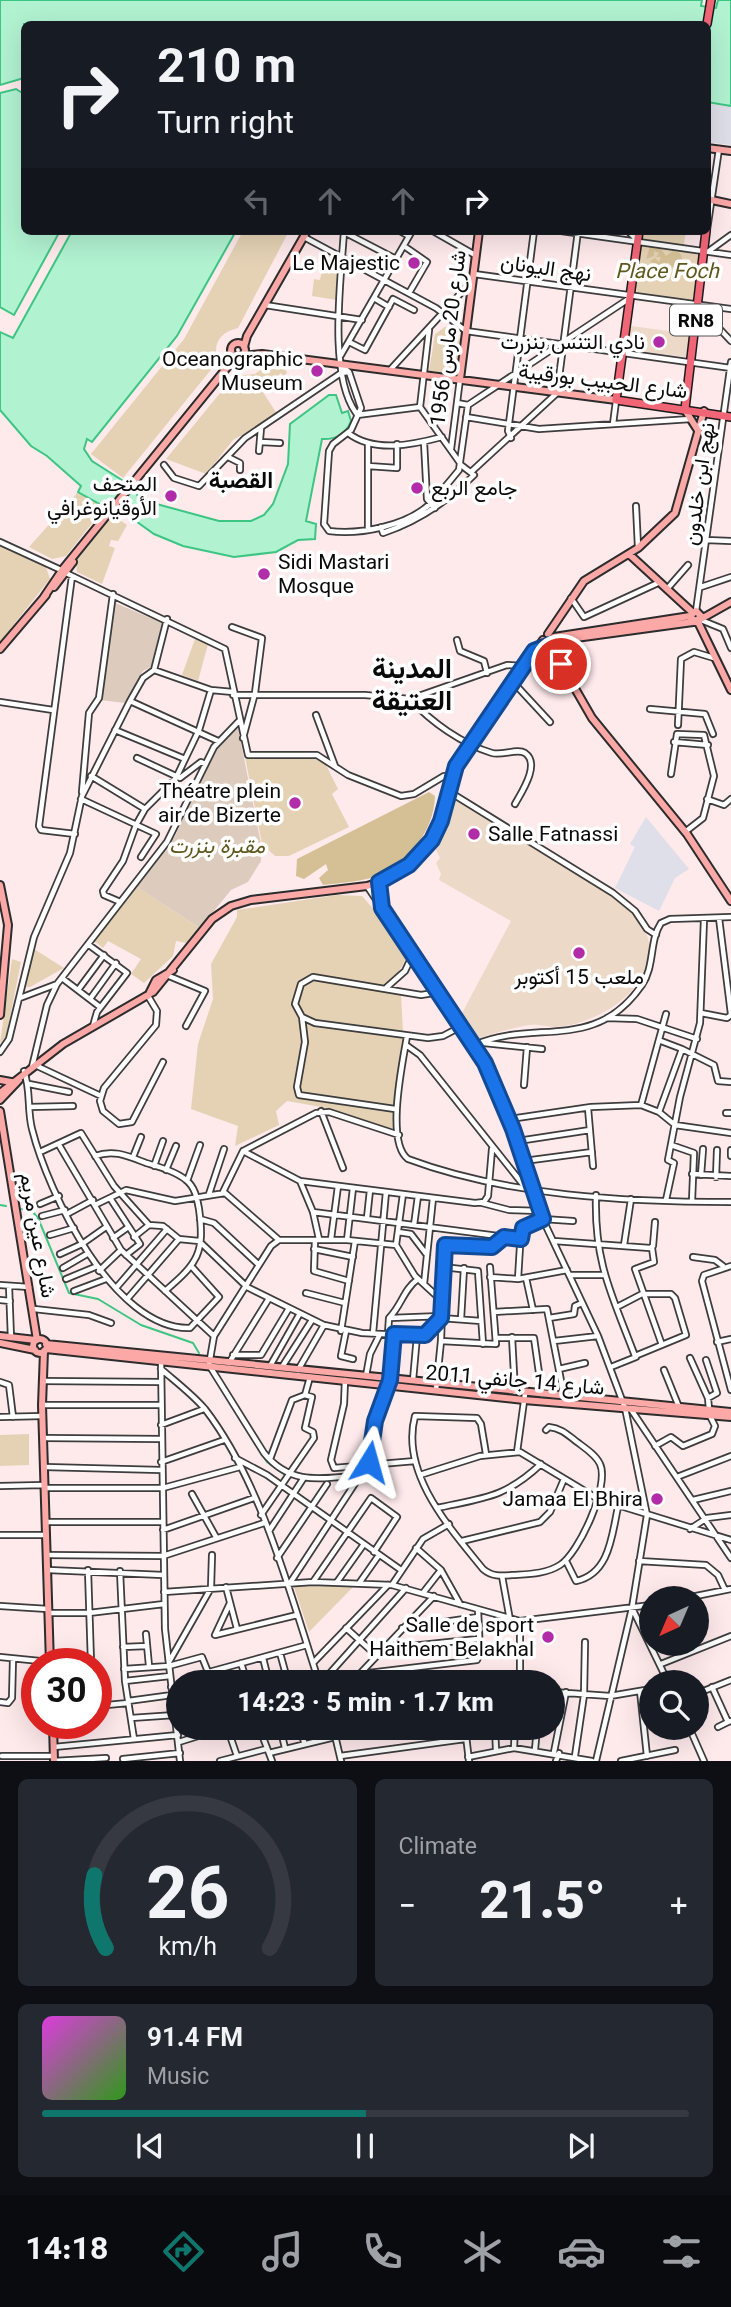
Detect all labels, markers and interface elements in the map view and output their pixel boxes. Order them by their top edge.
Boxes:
text: 210 m [157,32,296,108]
icon: right [42,49,133,140]
text: Turn right [157,100,294,150]
icon: left [238,182,276,220]
icon: ahead [311,182,349,220]
icon: ahead [384,182,422,220]
icon: right [457,182,495,220]
street label: نهج اليونان [498,247,593,292]
place label: Le Majestic [292,248,400,281]
street label: شارع 20 مارس 1956 [422,248,477,428]
marker: Le Majestic [406,255,422,271]
park label: Place Foch [615,256,720,289]
road number: RN8 [670,304,722,336]
place label: نادي التنس بنزرت [500,327,645,360]
marker: نادي التنس بنزرت [651,334,667,350]
place label: Oceanographic Museum [162,344,303,401]
street label: شارع الحبيب بورقيبة [517,356,689,409]
marker: Oceanographic Museum [309,363,325,379]
street label: نهج ابن خلدون [676,421,725,548]
district label: القصبة [209,464,273,500]
place label: المتحف الأوقيانوغرافي [47,469,157,526]
place label: جامع الربع [431,473,517,506]
marker: جامع الربع [409,480,425,496]
marker: المتحف الأوقيانوغرافي [163,488,179,504]
place label: Sidi Mastari Mosque [278,547,389,604]
marker: Sidi Mastari Mosque [256,566,272,582]
pin [531,634,591,694]
icon: arrive [542,645,580,683]
district label: المدينة العتيقة [372,649,452,725]
place label: Théatre plein air de Bizerte [158,776,281,833]
marker: Théatre plein air de Bizerte [287,795,303,811]
place label: Salle Fatnassi [488,819,618,852]
marker: Salle Fatnassi [466,826,482,842]
park label: مقبرة بنزرت [169,831,266,864]
marker: ملعب 15 أكتوبر [571,945,587,961]
place label: ملعب 15 أكتوبر [513,962,644,995]
street label: شارع عين مريم [9,1170,64,1301]
street label: شارع 14 جانفي 2011 [424,1357,606,1406]
position arrow [332,1425,406,1499]
place label: Jamaa El Bhira [503,1484,643,1517]
marker: Jamaa El Bhira [649,1491,665,1507]
north arrow [639,1586,709,1656]
map controls [639,1586,709,1740]
place label: Salle de sport Haithem Belakhal [369,1610,534,1667]
marker: Salle de sport Haithem Belakhal [540,1629,556,1645]
speed limit sign: 30 [21,1648,112,1739]
button: search [639,1670,709,1740]
text: 14:23 · 5 min · 1.7 km [237,1684,494,1725]
text: Climate [399,1830,477,1866]
text: 26 [145,1844,229,1958]
text: 21.5° [479,1865,606,1946]
text: − [399,1876,416,1935]
text: + [669,1876,689,1935]
text: km/h [158,1929,217,1968]
text: 91.4 FM [147,2019,243,2060]
text: Music [147,2060,209,2096]
icon: previous [131,2127,169,2165]
icon: pause [346,2127,384,2165]
icon: next [562,2127,600,2165]
text: 14:18 [25,2226,108,2276]
icon: directions [159,2227,208,2276]
icon: music [258,2227,307,2276]
icon: phone [358,2227,407,2276]
icon: climate [458,2227,507,2276]
icon: car [557,2227,606,2276]
icon: filters [657,2227,706,2276]

